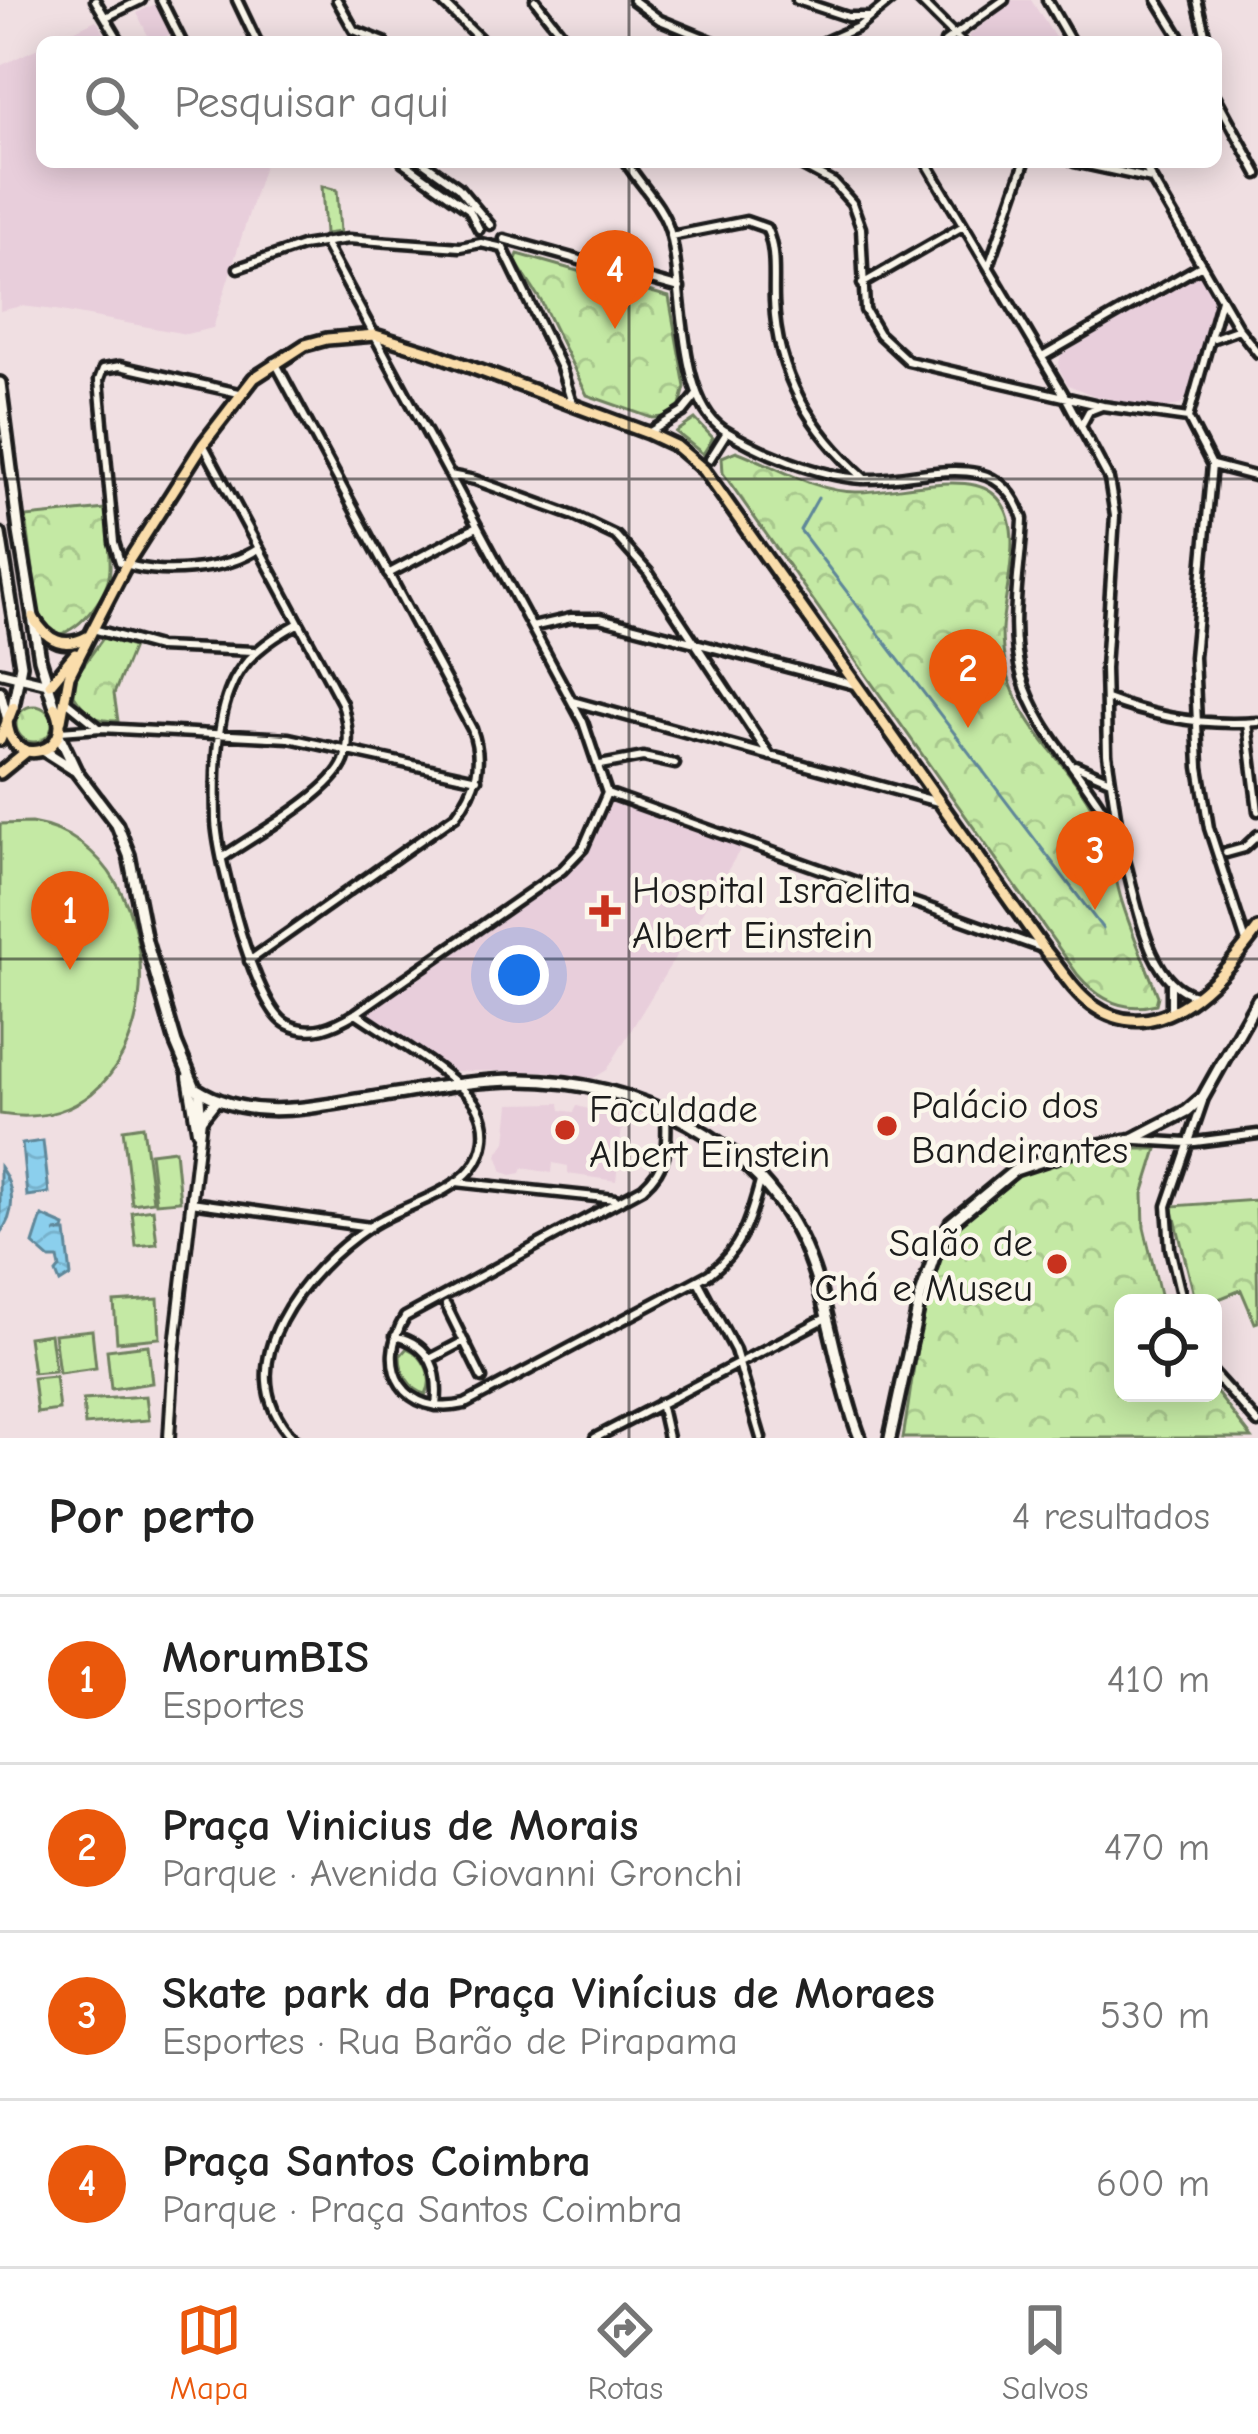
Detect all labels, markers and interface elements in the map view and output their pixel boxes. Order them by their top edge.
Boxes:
search box [36,36,1222,168]
icon: search [78,69,144,135]
text: Pesquisar aqui [174,76,449,128]
pin: 4 [576,230,654,329]
pin: 2 [929,629,1007,728]
pin: 3 [1056,811,1134,910]
place label: Hospital Israelita Albert Einstein [632,868,912,958]
pin: 1 [31,871,109,970]
marker: Hospital Israelita Albert Einstein [589,895,621,927]
your location [489,945,549,1005]
place label: Palácio dos Bandeirantes [911,1083,1128,1173]
place label: Faculdade Albert Einstein [589,1087,830,1177]
marker: Palácio dos Bandeirantes [874,1113,900,1139]
marker: Faculdade Albert Einstein [552,1117,578,1143]
place label: Salão de Chá e Museu [814,1221,1033,1311]
marker: Salão de Chá e Museu [1044,1251,1070,1277]
map controls [1114,1294,1222,1402]
button: locate [1114,1294,1222,1402]
text: Por perto [48,1487,255,1546]
text: 4 resultados [1012,1494,1210,1539]
text: MorumBIS [162,1631,369,1683]
text: 1 [79,1657,95,1702]
text: 410 m [1107,1657,1210,1702]
text: Esportes [162,1683,304,1728]
text: Praça Vinicius de Morais [162,1799,638,1851]
text: 2 [77,1825,97,1870]
text: 470 m [1104,1825,1210,1870]
text: Parque · Avenida Giovanni Gronchi [162,1851,743,1896]
text: Skate park da Praça Vinícius de Moraes [162,1967,935,2019]
text: 3 [77,1993,97,2038]
text: 530 m [1100,1993,1210,2038]
text: Esportes · Rua Barão de Pirapama [162,2019,738,2064]
text: Praça Santos Coimbra [162,2135,591,2187]
text: 4 [78,2161,96,2206]
text: 600 m [1096,2161,1210,2206]
text: Parque · Praça Santos Coimbra [162,2187,683,2232]
tab: Mapa [169,2297,249,2407]
tab: Rotas [588,2297,663,2407]
tab: Salvos [1002,2297,1089,2407]

